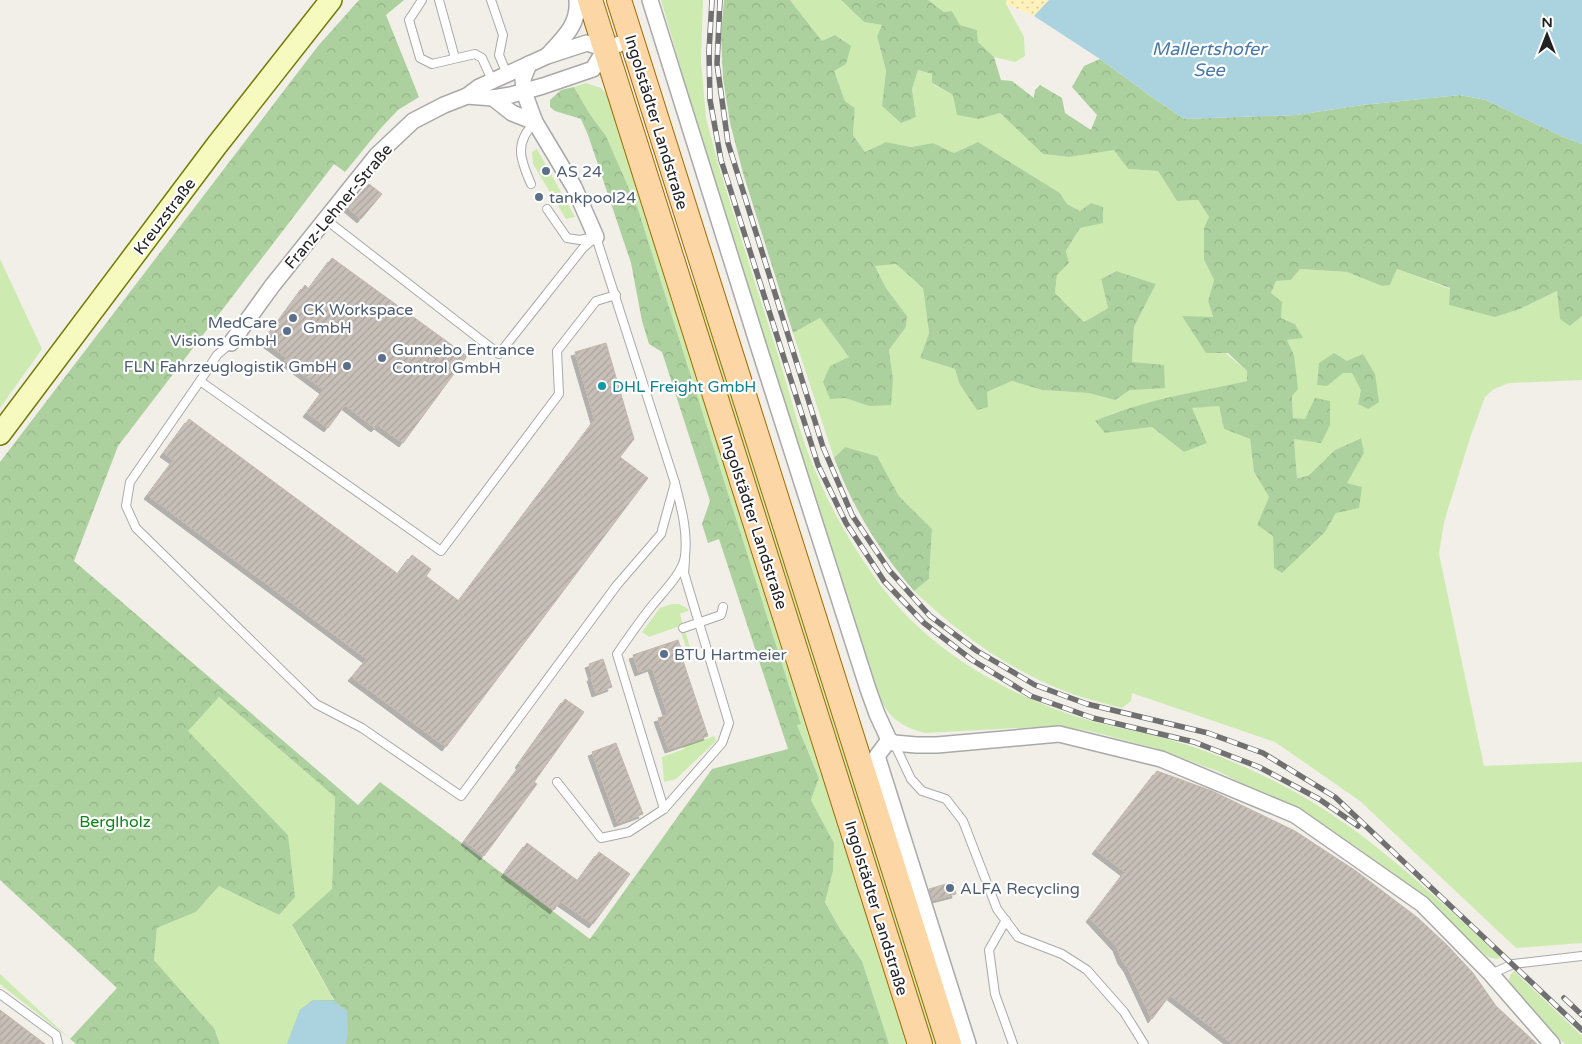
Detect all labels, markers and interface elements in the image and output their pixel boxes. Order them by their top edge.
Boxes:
north arrow [1522,10,1572,60]
text: N [1541,14,1553,31]
street label: Ingolstädter Landstraße [620,32,692,212]
water label: Mallertshofer See [1152,38,1268,81]
street label: Franz-Lehner-Straße [281,140,397,273]
place label: AS 24 [556,162,602,182]
marker: AS 24 [540,165,552,177]
street label: Kreuzstraße [129,174,200,259]
place label: tankpool24 [549,188,636,208]
marker: tankpool24 [533,191,545,203]
place label: CK Workspace GmbH [303,300,413,338]
marker: CK Workspace GmbH [287,312,299,324]
place label: MedCare Visions GmbH [170,313,277,351]
marker: MedCare Visions GmbH [281,325,293,337]
place label: Gunnebo Entrance Control GmbH [392,340,535,378]
marker: Gunnebo Entrance Control GmbH [376,352,388,364]
place label: FLN Fahrzeuglogistik GmbH [124,357,337,377]
marker: FLN Fahrzeuglogistik GmbH [341,360,353,372]
place label: DHL Freight GmbH [612,377,756,397]
marker: DHL Freight GmbH [596,380,608,392]
street label: Ingolstädter Landstraße [716,433,792,612]
place label: BTU Hartmeier [674,645,788,665]
marker: BTU Hartmeier [658,648,670,660]
park label: Berglholz [79,812,151,832]
street label: Ingolstädter Landstraße [840,818,912,998]
place label: ALFA Recycling [960,879,1080,899]
marker: ALFA Recycling [944,882,956,894]

